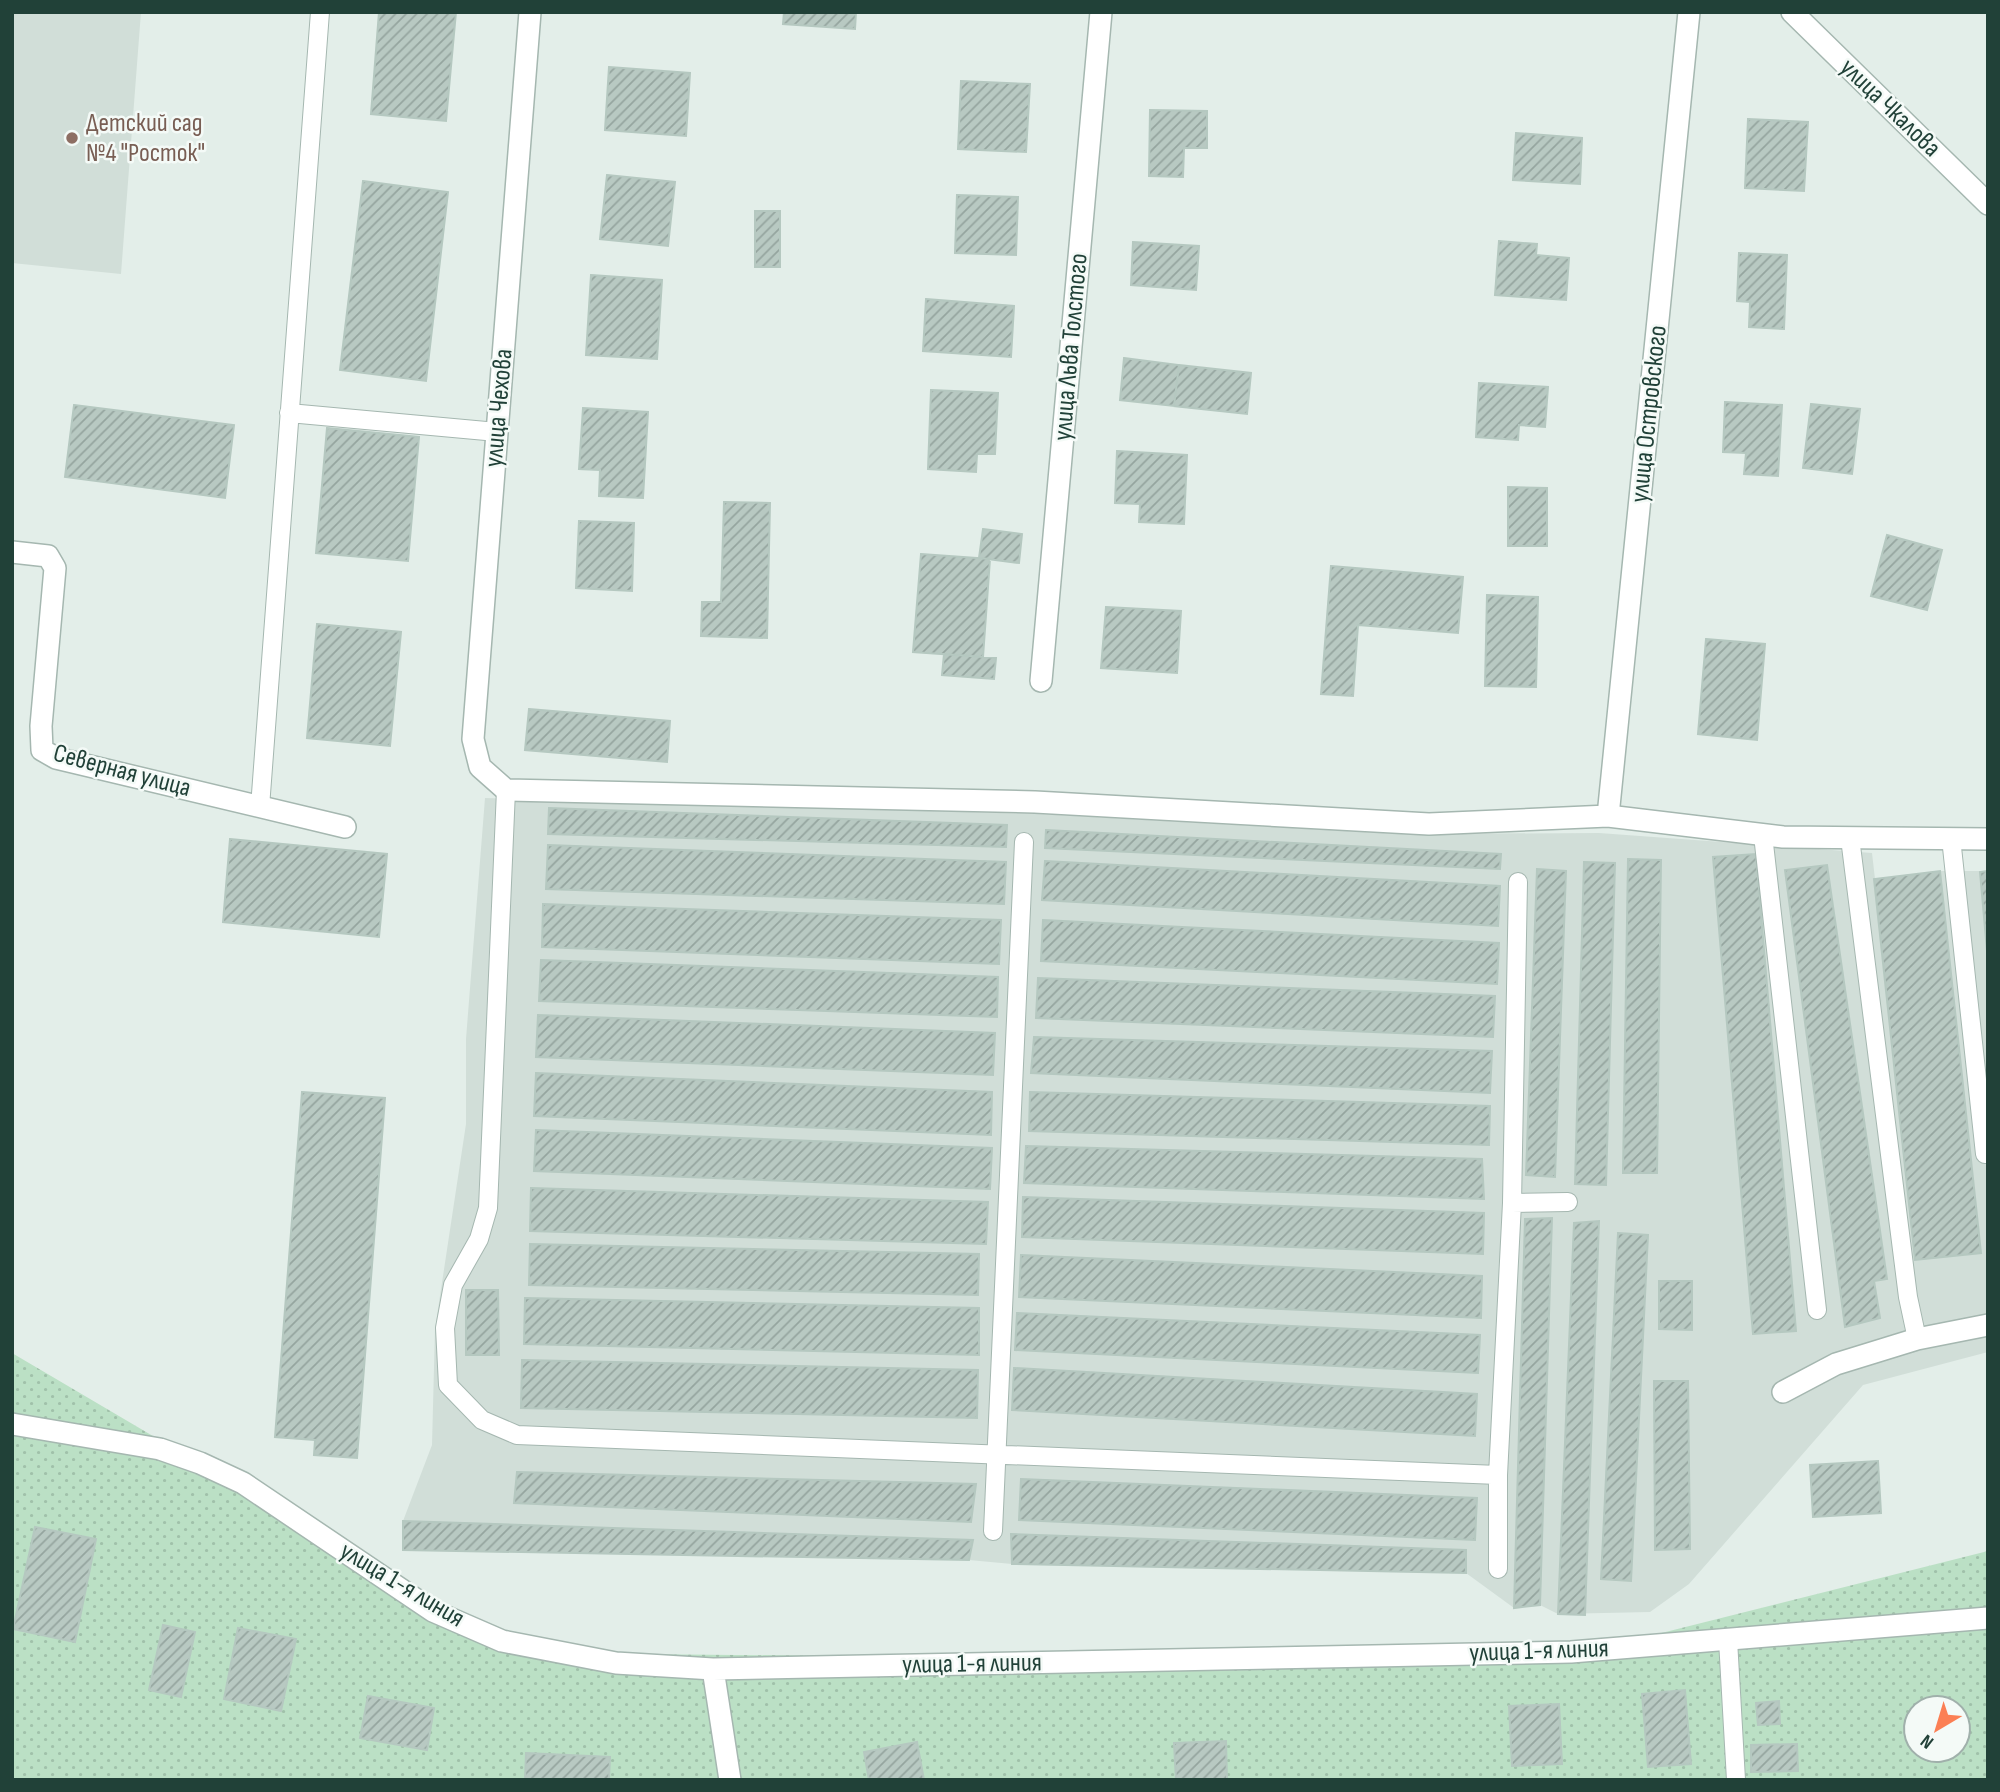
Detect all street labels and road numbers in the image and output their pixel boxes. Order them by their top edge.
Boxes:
street label: улица Чкалова [1833,52,1947,164]
street label: улица Льва Толстого [1047,252,1095,442]
street label: улица Островского [1624,324,1674,504]
street label: улица Чехова [478,348,520,468]
street label: Северная улица [50,738,194,804]
street label: улица 1-я линия [334,1536,470,1634]
street label: улица 1-я линия [1469,1633,1609,1669]
street label: улица 1-я линия [902,1647,1042,1681]

